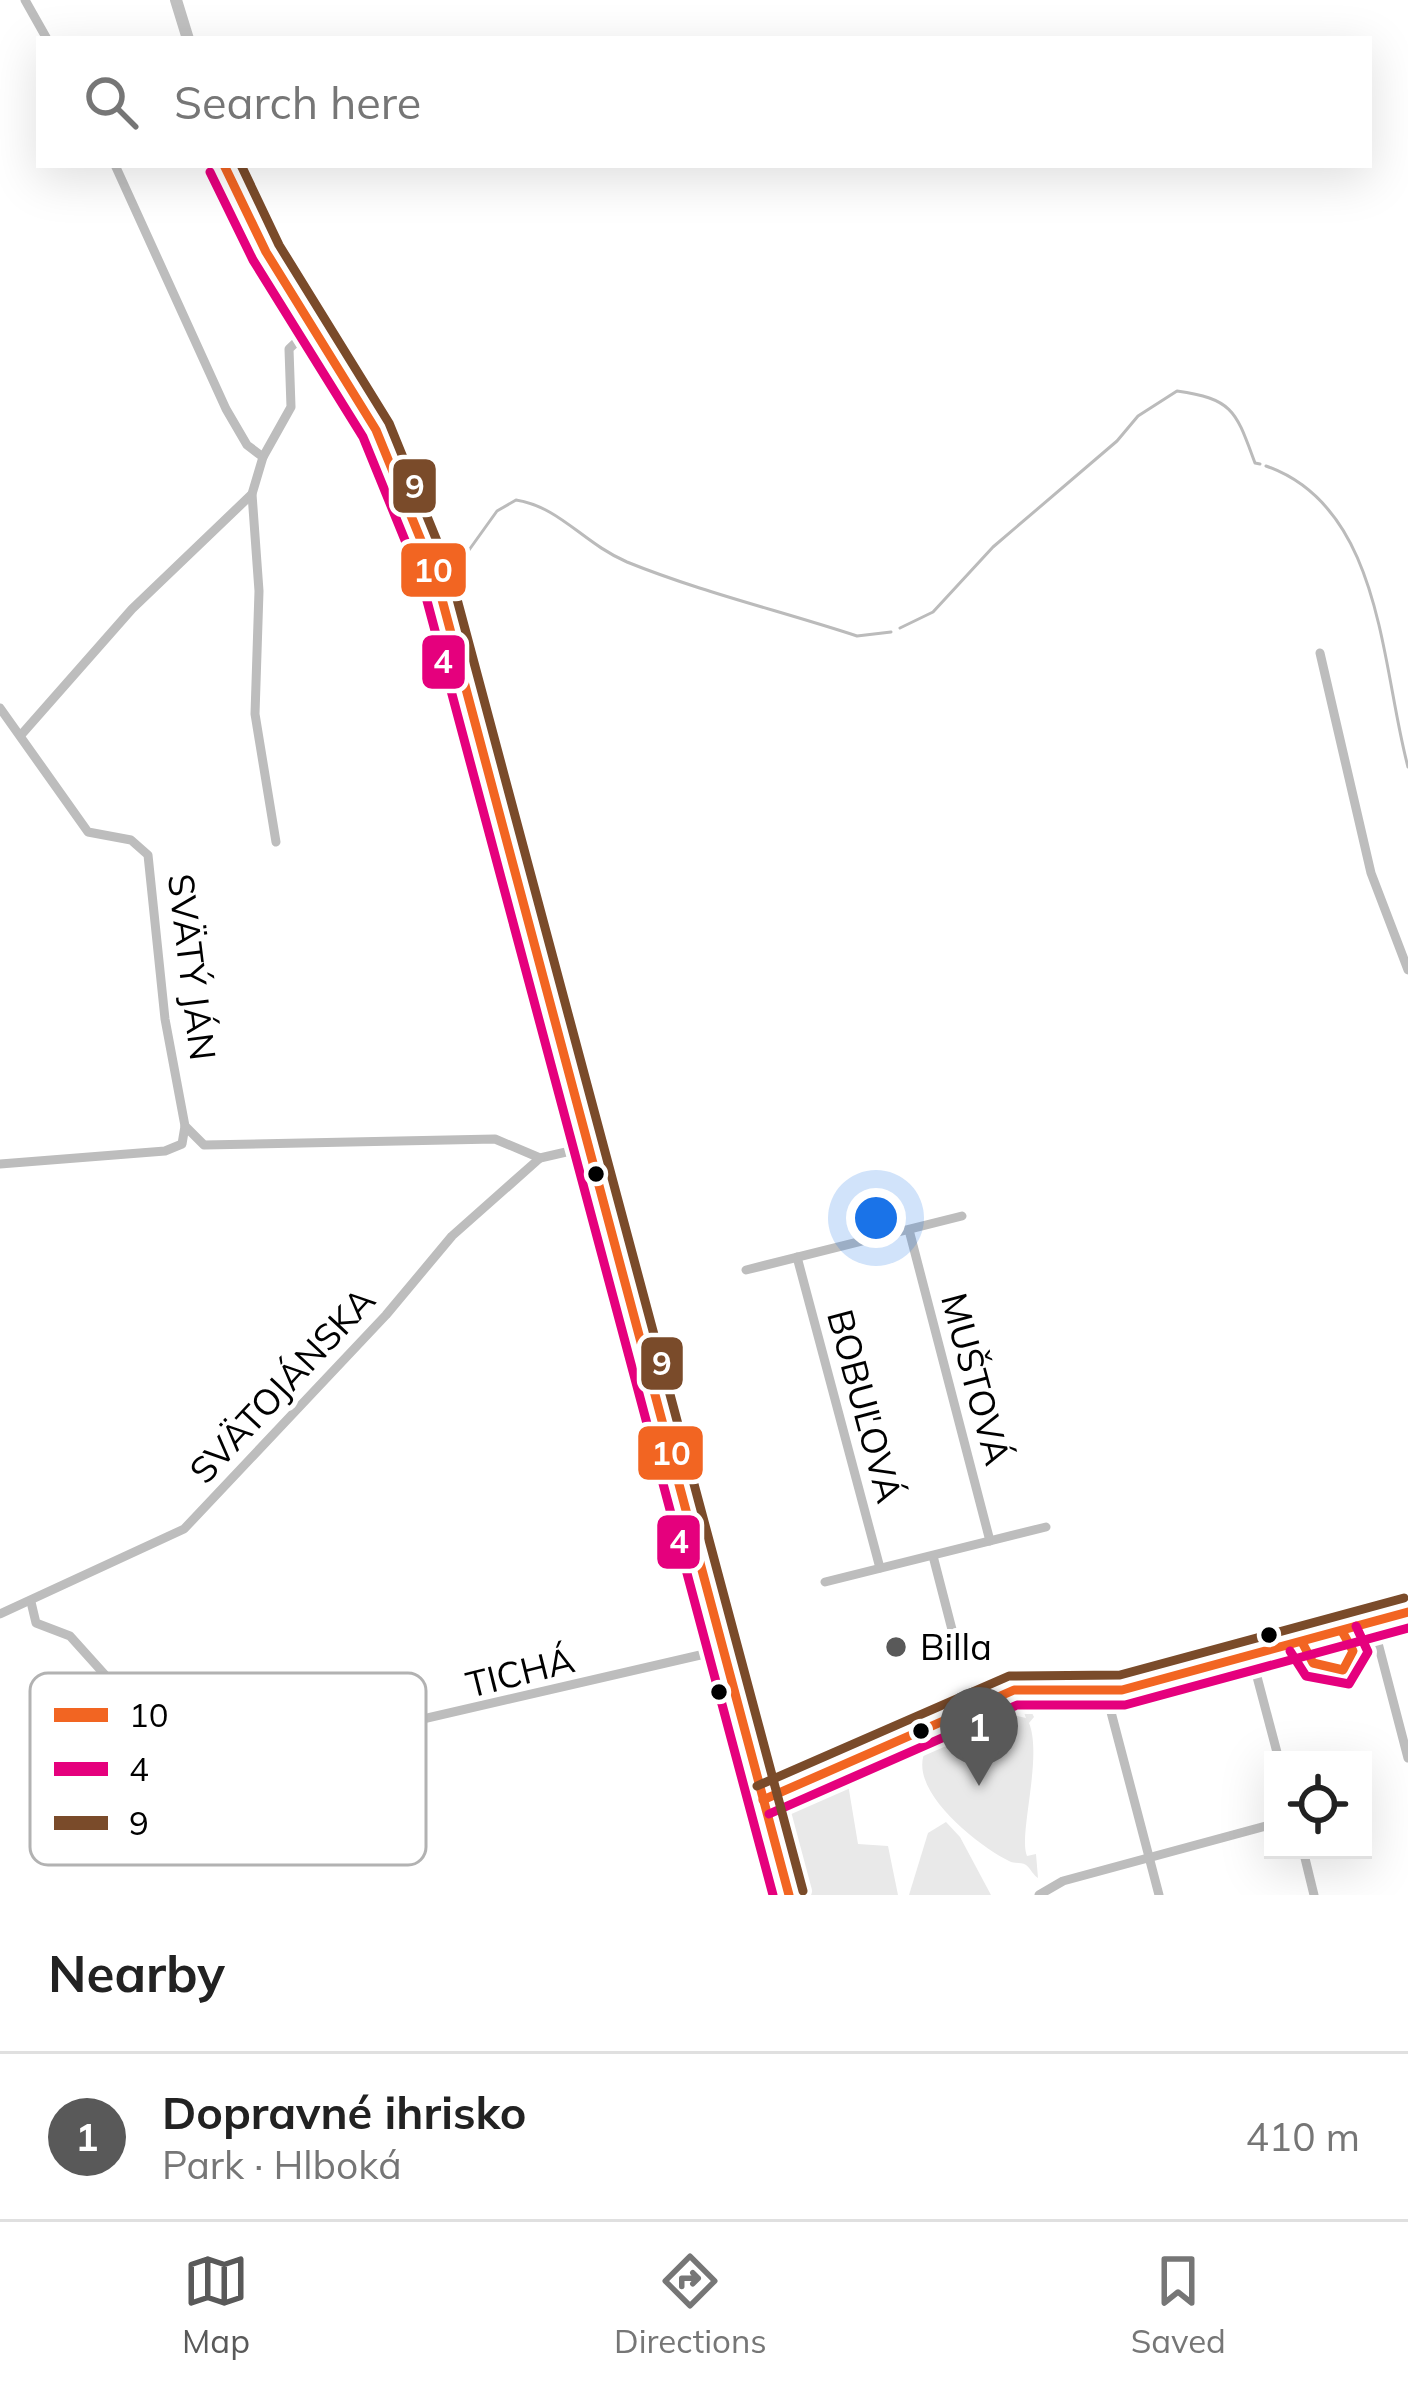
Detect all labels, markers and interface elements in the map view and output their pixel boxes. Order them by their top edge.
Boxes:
search box [36,36,1372,168]
icon: search [78,69,144,135]
text: Search here [174,74,421,130]
line badge: 9 [391,457,438,515]
text: 9 [405,465,425,506]
line badge: 10 [399,541,468,599]
text: 10 [413,549,453,590]
line badge: 4 [420,633,467,691]
text: 4 [433,640,453,681]
street label: SVÄTÝ JÁN [159,871,226,1063]
unlabelled marker [585,1163,607,1185]
your location [846,1188,906,1248]
street label: SVÄTOJÁNSKA [179,1277,384,1492]
street label: MUŠTOVÁ [932,1288,1021,1470]
street label: BOBUĽOVÁ [818,1304,913,1507]
line badge: 9 [639,1335,685,1392]
text: 9 [652,1342,672,1383]
line badge: 10 [636,1424,705,1482]
text: 10 [651,1432,691,1473]
line badge: 4 [655,1513,702,1571]
text: 4 [669,1520,689,1561]
place label: Billa [920,1624,992,1669]
unlabelled marker [1258,1624,1280,1646]
marker: Billa [883,1634,909,1660]
street label: TICHÁ [461,1636,579,1707]
legend [30,1673,426,1865]
unlabelled marker [708,1681,730,1703]
pin: 1 [940,1687,1018,1786]
text: 10 [129,1694,169,1735]
unlabelled marker [910,1720,932,1742]
text: 4 [129,1748,149,1789]
map controls [1264,1751,1372,1859]
button: locate [1264,1751,1372,1859]
text: 9 [129,1802,149,1843]
text: Nearby [48,1941,225,2005]
text: Dopravné ihrisko [162,2084,526,2140]
text: 1 [75,2112,99,2161]
text: 410 m [1245,2112,1360,2161]
text: Park · Hlboká [162,2140,402,2189]
tab: Map [182,2248,250,2361]
tab: Directions [614,2248,767,2361]
tab: Saved [1131,2248,1226,2361]

